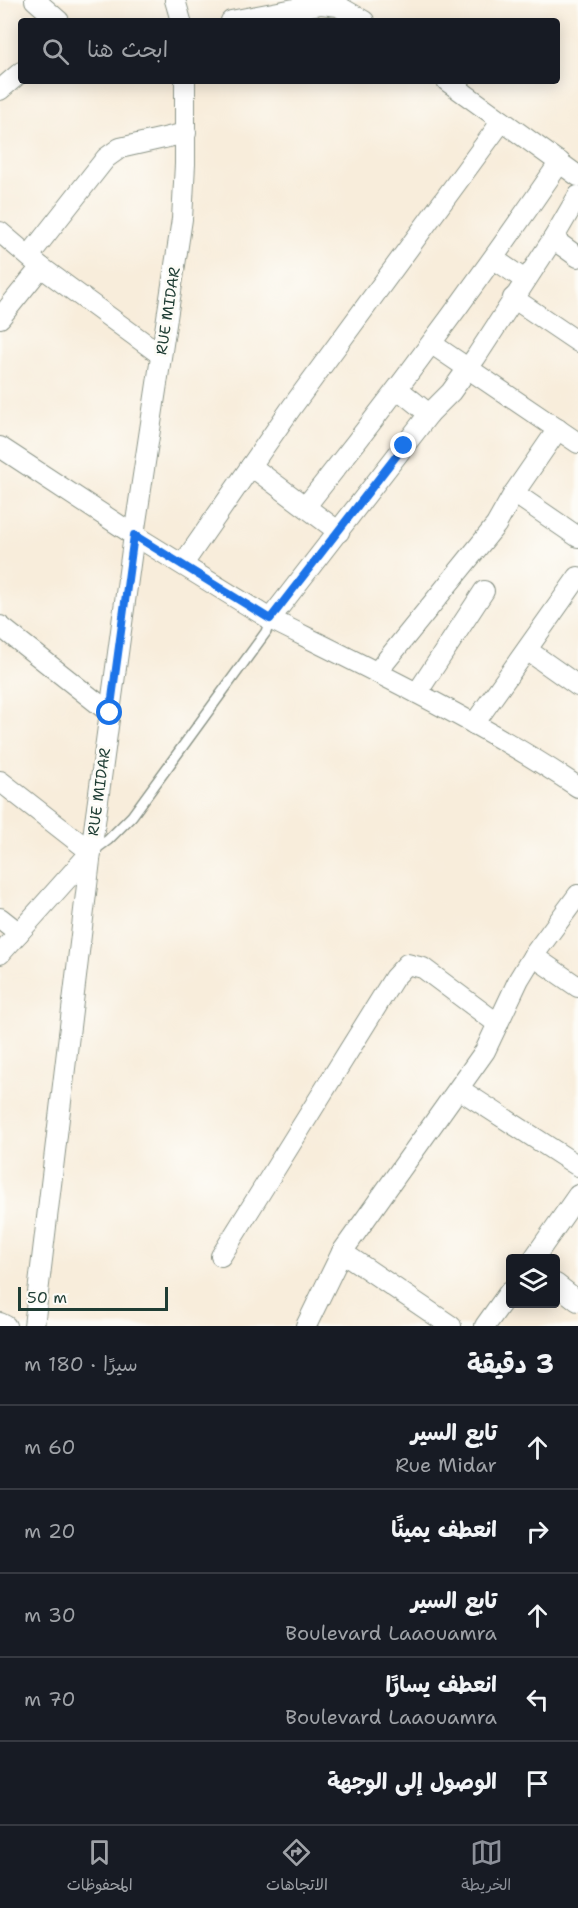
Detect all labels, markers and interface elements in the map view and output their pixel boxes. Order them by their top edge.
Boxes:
search box [18,18,560,84]
icon: search [39,35,72,68]
text: ابحث هنا [87,35,168,64]
street label: RUE MIDAR [151,266,185,356]
route end [390,432,416,458]
route start [96,699,122,725]
street label: RUE MIDAR [83,747,115,837]
map controls [506,1254,560,1308]
button: layers [506,1254,560,1308]
scale bar [18,1284,168,1312]
text: 50 m [27,1287,67,1308]
text: 3 دقيقة [467,1346,554,1381]
text: سيرًا · 180 m [24,1351,138,1377]
text: تابع السير [411,1418,497,1447]
icon: ahead [521,1431,554,1464]
text: 60 m [24,1434,76,1460]
text: Rue Midar [395,1452,497,1478]
text: انعطف يمينًا [391,1515,497,1544]
icon: right [521,1515,554,1548]
text: 20 m [24,1518,75,1544]
text: تابع السير [411,1586,497,1615]
icon: ahead [521,1599,554,1632]
text: 30 m [24,1602,76,1628]
text: Boulevard Laaouamra [285,1620,497,1646]
text: انعطف يسارًا [385,1670,497,1699]
icon: left [521,1683,554,1716]
text: 70 m [24,1686,76,1712]
text: Boulevard Laaouamra [285,1704,497,1730]
text: الوصول إلى الوجهة [327,1767,497,1796]
icon: arrive [521,1767,554,1800]
tab: المحفوظات [67,1836,133,1899]
tab: الاتجاهات [266,1836,328,1899]
tab: الخريطة [461,1836,511,1899]

